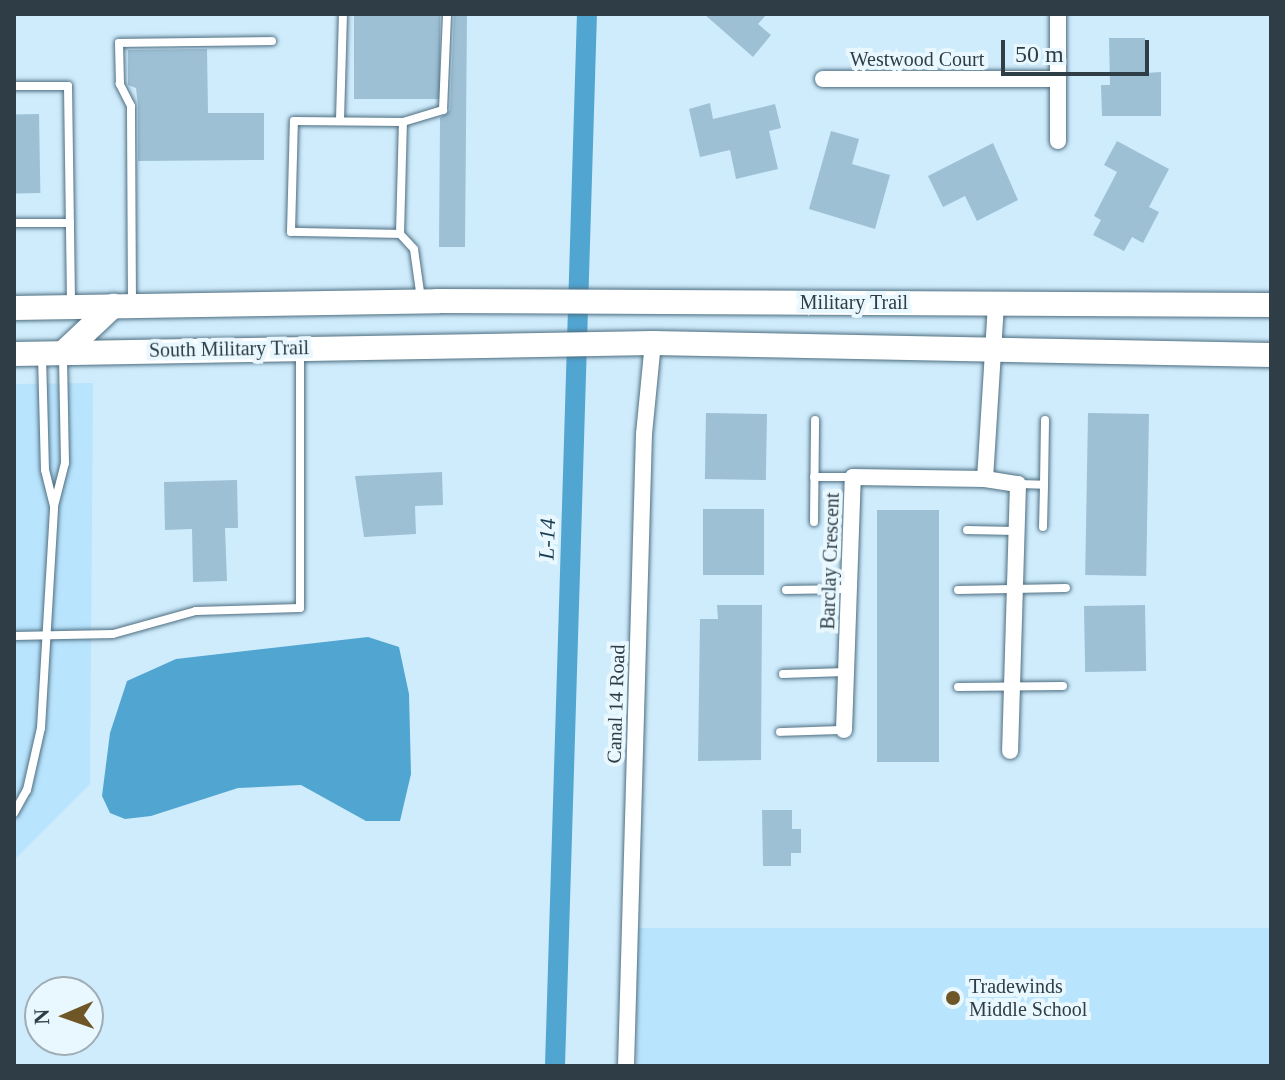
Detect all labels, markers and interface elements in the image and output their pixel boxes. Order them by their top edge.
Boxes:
scale bar [1005,24,1153,74]
text: 50 m [1015,41,1064,67]
street label: Westwood Court [850,47,984,71]
street label: Military Trail [800,290,908,314]
street label: South Military Trail [149,336,309,362]
street label: Barclay Crescent [816,492,844,630]
water label: L-14 [533,518,561,560]
street label: Canal 14 Road [602,644,630,764]
place label: Tradewinds Middle School [969,974,1087,1021]
north arrow [24,976,104,1056]
marker: Tradewinds Middle School [944,989,962,1007]
text: N [29,1008,54,1025]

